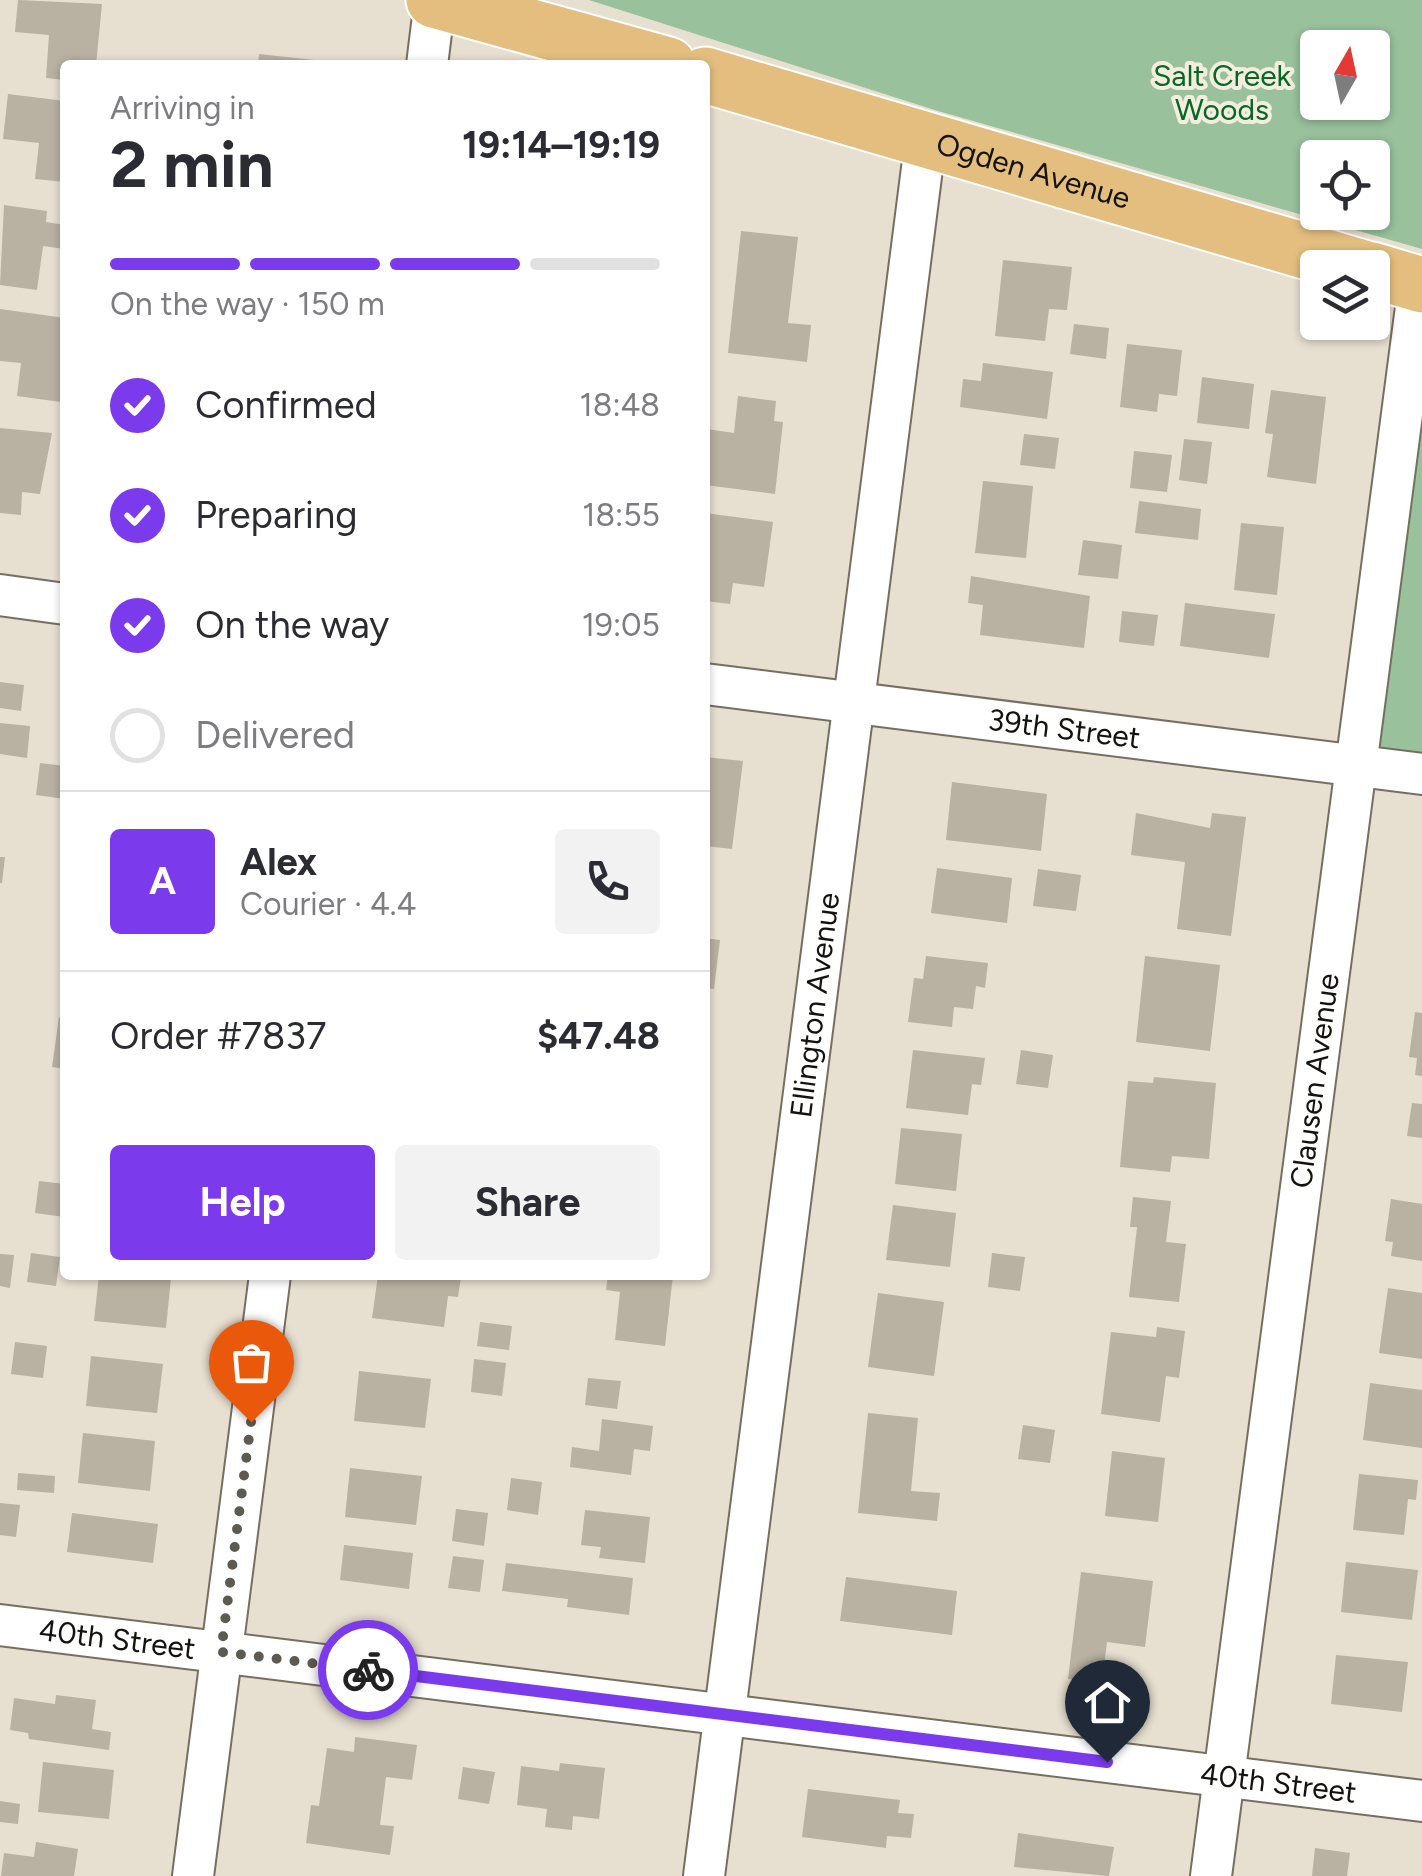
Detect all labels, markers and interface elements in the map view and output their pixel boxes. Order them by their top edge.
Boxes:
north arrow [1300,30,1390,120]
map controls [1300,30,1390,340]
park label: Salt Creek Woods [1153,57,1292,128]
text: Arriving in [110,89,255,127]
text: 19:14–19:19 [462,122,660,168]
text: 2 min [110,125,274,203]
street label: Ogden Avenue [932,125,1135,217]
button: locate [1300,140,1390,230]
button: layers [1300,250,1390,340]
text: On the way · 150 m [110,285,385,323]
icon: check [110,378,165,433]
text: Confirmed [195,382,377,428]
text: 18:48 [580,386,660,424]
icon: check [110,488,165,543]
text: Preparing [195,492,357,538]
text: 18:55 [582,496,660,534]
icon: check [110,598,165,653]
text: On the way [195,602,389,648]
text: 19:05 [582,606,660,644]
street label: 39th Street [986,701,1142,756]
text: Delivered [195,712,355,758]
button: phone [555,829,660,934]
text: Alex [240,839,317,885]
text: A [149,858,176,904]
text: Courier · 4.4 [240,885,416,923]
street label: Ellington Avenue [782,890,847,1120]
street label: Clausen Avenue [1282,971,1347,1190]
text: Order #7837 [110,1013,326,1059]
text: $47.48 [537,1013,660,1059]
button: Help [110,1145,375,1260]
button: Share [395,1145,660,1260]
pin [209,1320,294,1423]
icon: bag [224,1335,279,1390]
street label: 40th Street [37,1611,198,1667]
courier [318,1620,418,1720]
icon: bike [341,1643,396,1698]
pin [1065,1660,1150,1763]
icon: home [1080,1675,1135,1730]
street label: 40th Street [1198,1755,1359,1811]

